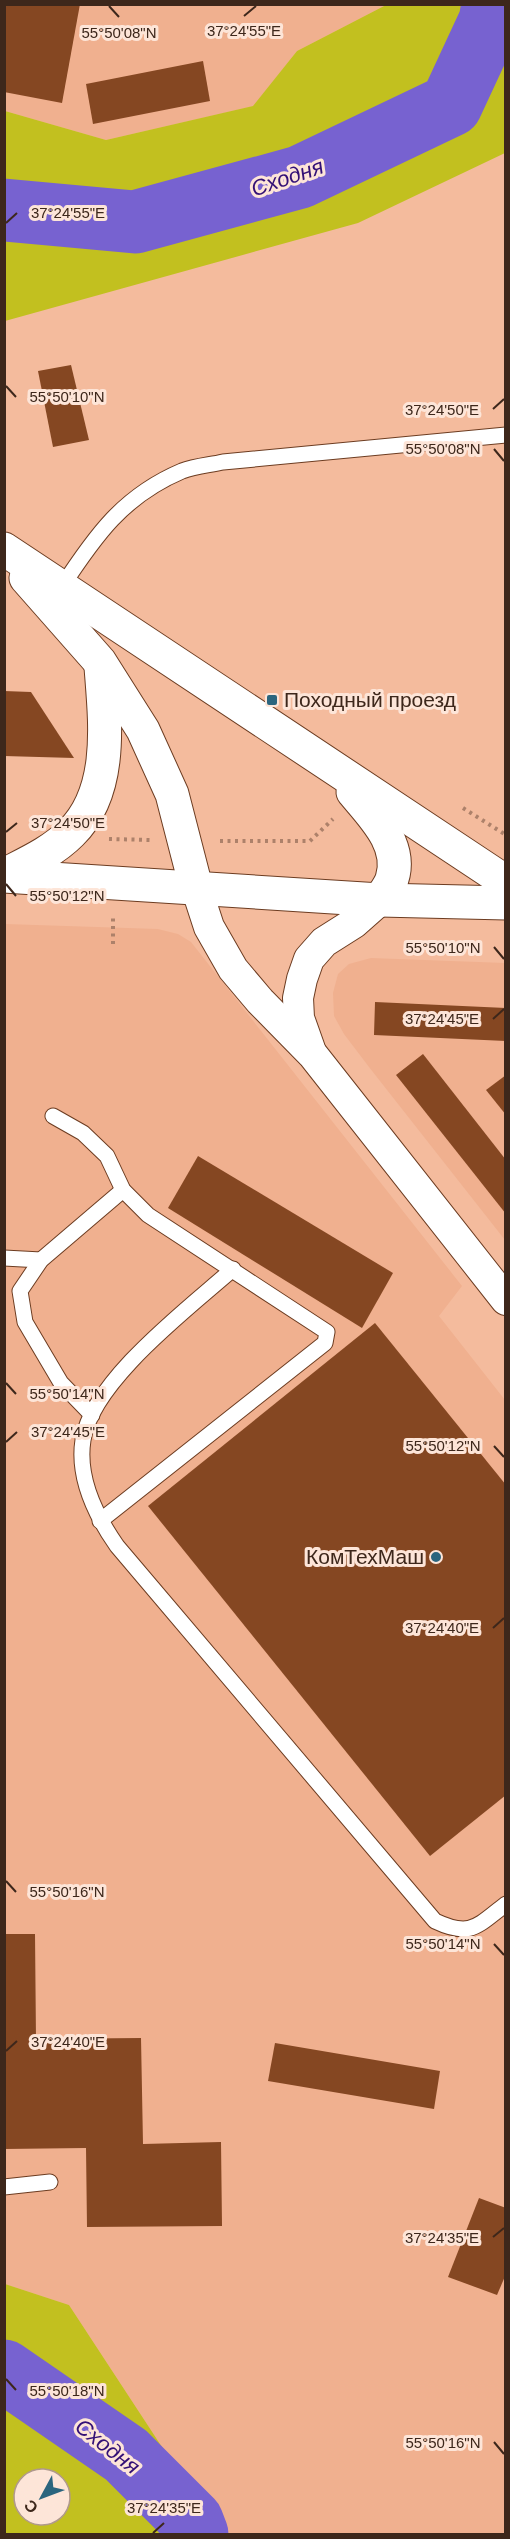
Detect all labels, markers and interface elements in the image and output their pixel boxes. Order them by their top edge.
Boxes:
text: 37°24'55"E [207,22,281,39]
text: 55°50'08"N [81,24,157,41]
water label: Сходня [248,153,327,201]
text: 37°24'55"E [31,204,105,221]
text: 55°50'10"N [29,388,105,405]
text: 37°24'50"E [405,401,479,418]
text: 55°50'08"N [405,440,481,457]
place label: Походный проезд [284,688,456,711]
marker: Походный проезд [265,693,279,707]
text: 37°24'50"E [31,814,105,831]
text: 55°50'12"N [29,887,105,904]
text: 55°50'10"N [405,939,481,956]
text: 37°24'45"E [405,1010,479,1027]
text: 55°50'14"N [29,1385,105,1402]
text: 37°24'45"E [31,1423,105,1440]
text: 55°50'12"N [405,1437,481,1454]
place label: КомТехМаш [306,1545,424,1568]
marker: КомТехМаш [429,1550,443,1564]
text: 37°24'40"E [405,1619,479,1636]
text: 55°50'16"N [29,1883,105,1900]
text: 55°50'14"N [405,1935,481,1952]
text: 37°24'40"E [31,2033,105,2050]
text: 37°24'35"E [405,2229,479,2246]
text: 55°50'18"N [29,2382,105,2399]
water label: Сходня [70,2413,145,2479]
text: 55°50'16"N [405,2434,481,2451]
north arrow [12,2467,72,2527]
text: С [21,2496,41,2516]
text: 37°24'35"E [127,2499,201,2516]

